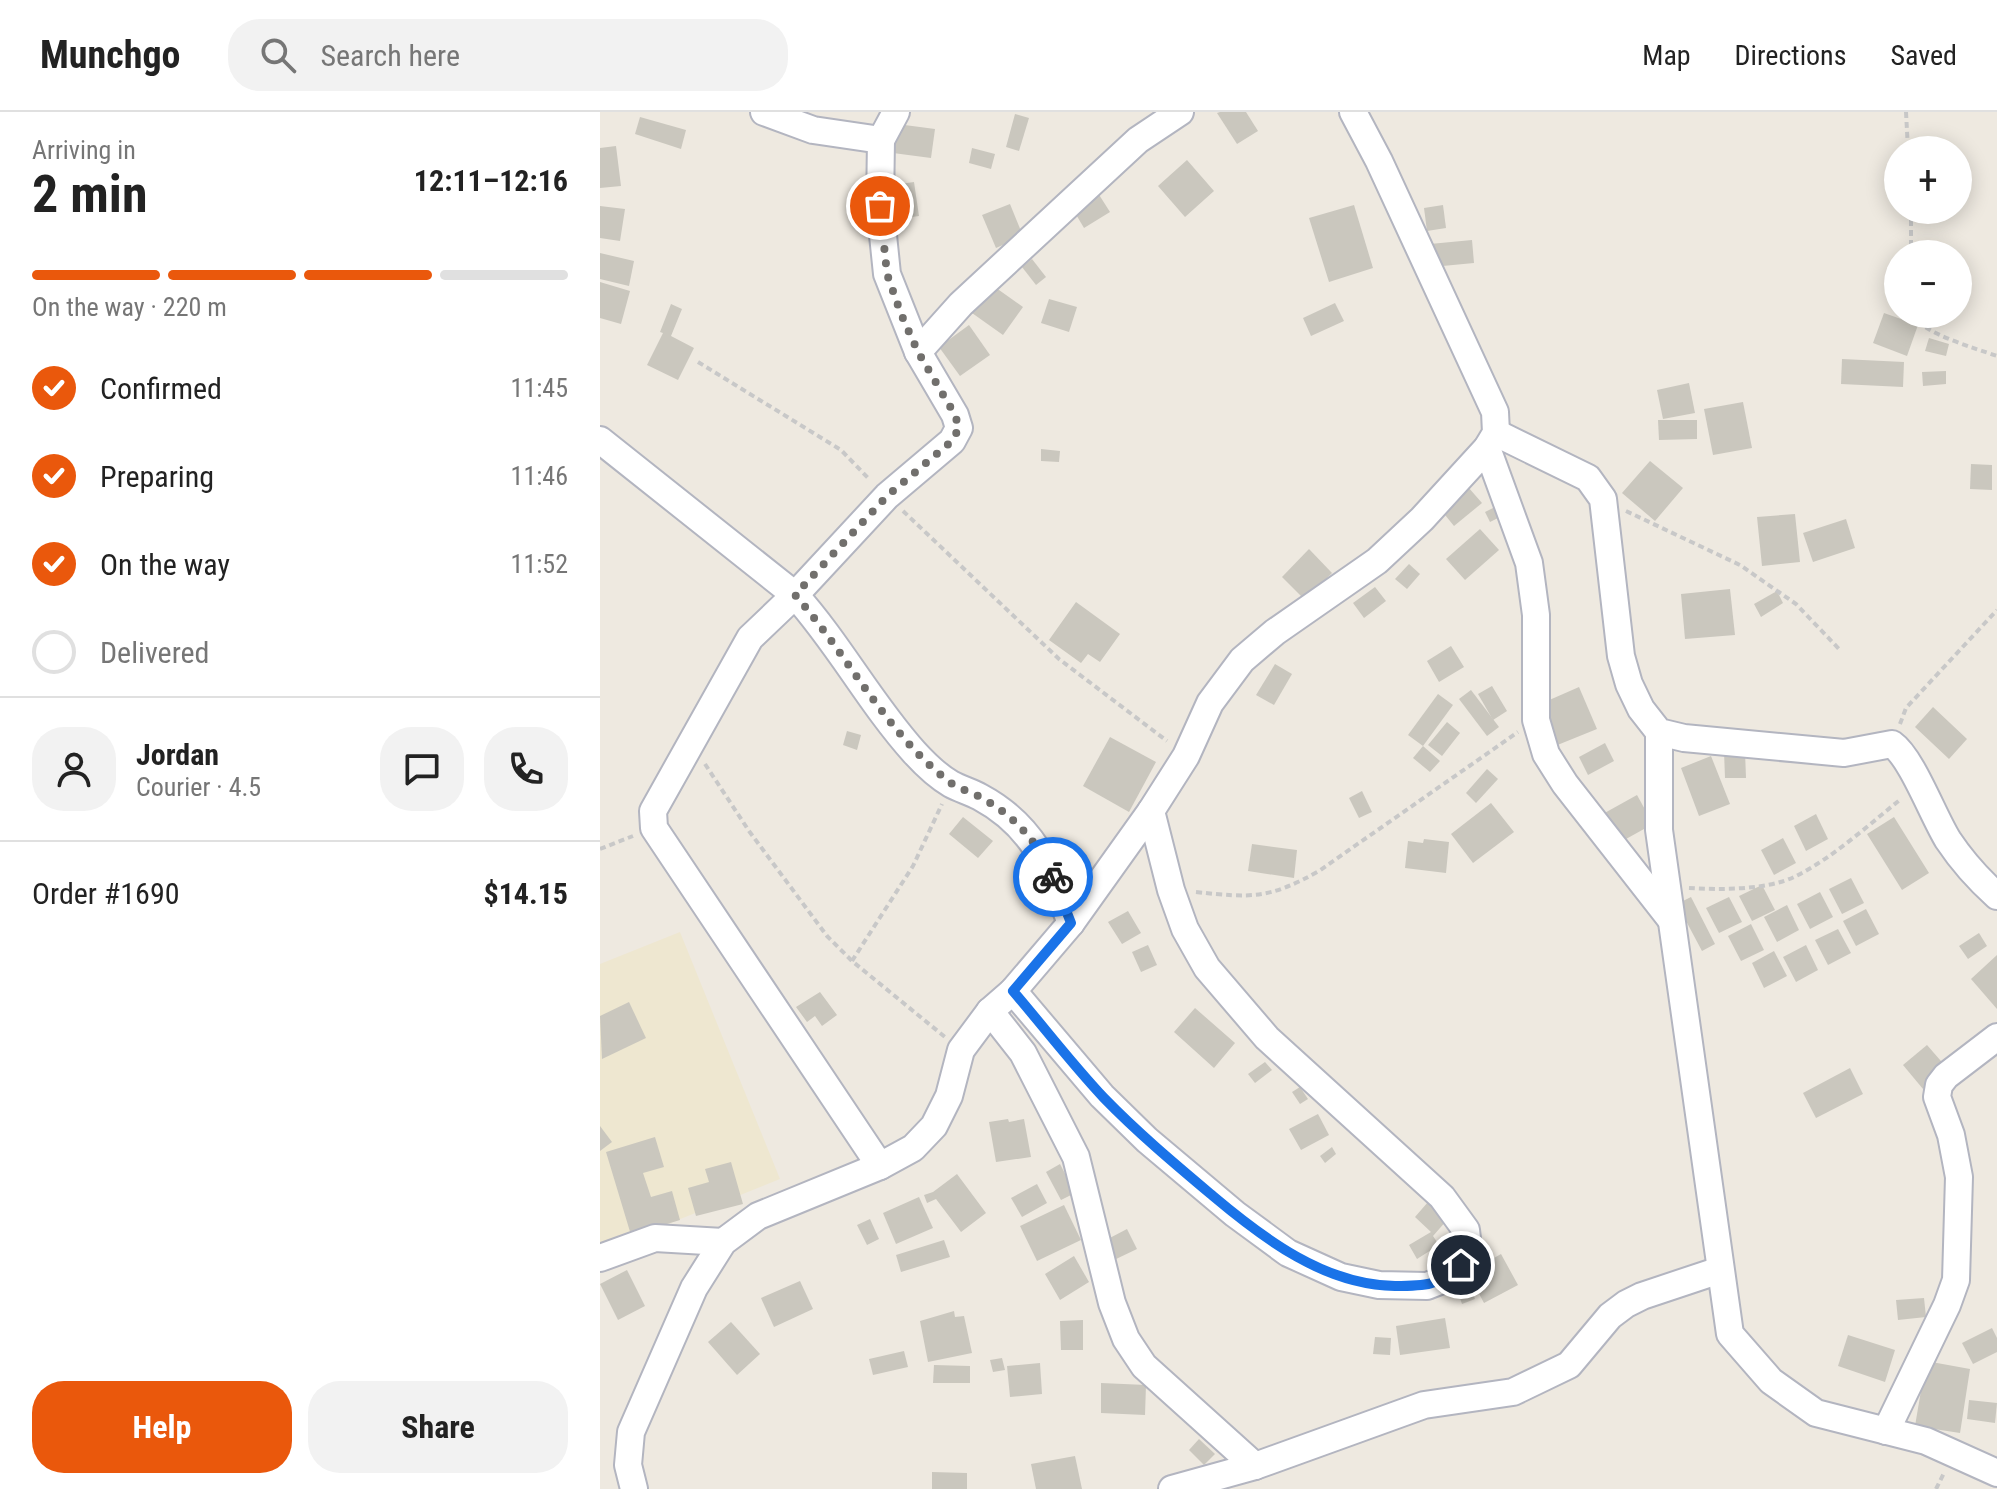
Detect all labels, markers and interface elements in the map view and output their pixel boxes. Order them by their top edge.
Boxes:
search box [228,19,788,91]
text: Munchgo [40,33,180,77]
icon: search [256,33,300,77]
text: Search here [320,38,460,73]
text: Map [1642,39,1691,72]
text: Directions [1735,39,1846,72]
text: Saved [1890,39,1957,72]
text: Arriving in [32,135,136,165]
map controls [1884,136,1972,328]
button: + [1884,136,1972,224]
text: 12:11–12:16 [414,163,568,198]
text: 2 min [32,164,148,225]
pin [846,172,914,240]
icon: bag [858,184,902,228]
button: − [1884,240,1972,328]
text: On the way · 220 m [32,292,227,322]
icon: check [32,366,76,410]
text: Confirmed [100,371,222,406]
text: 11:45 [511,373,568,403]
icon: check [32,454,76,498]
text: Preparing [100,459,214,494]
text: 11:46 [511,461,568,491]
icon: check [32,542,76,586]
text: On the way [100,547,230,582]
text: 11:52 [511,549,568,579]
text: Delivered [100,635,209,670]
button: person [32,727,116,811]
button: chat [380,727,464,811]
button: phone [484,727,568,811]
text: Jordan [136,737,219,772]
text: Courier · 4.5 [136,772,261,802]
courier [1013,837,1093,917]
icon: bike [1031,855,1075,899]
text: Order #1690 [32,876,180,911]
text: $14.15 [483,876,568,911]
pin [1427,1231,1495,1299]
icon: home [1439,1243,1483,1287]
button: Help [32,1381,292,1473]
button: Share [308,1381,568,1473]

